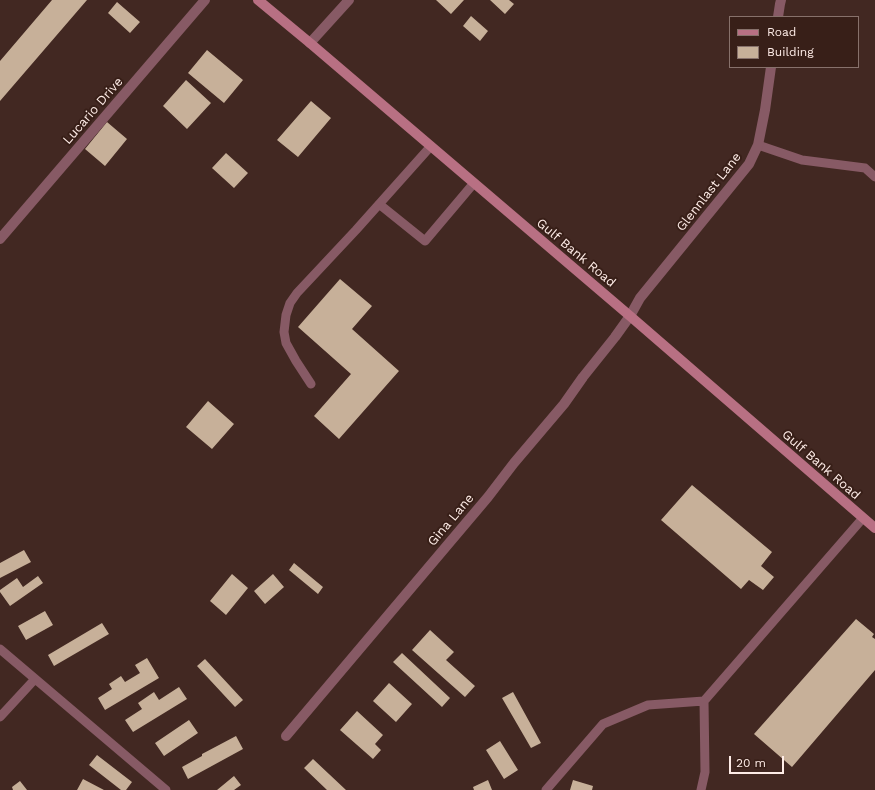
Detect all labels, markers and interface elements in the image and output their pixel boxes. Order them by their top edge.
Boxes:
legend [729,16,859,68]
text: Road [767,25,796,39]
text: Building [767,45,814,59]
street label: Lucario Drive [60,74,126,148]
street label: Glennlast Lane [673,149,745,235]
street label: Gulf Bank Road [533,215,619,291]
street label: Gulf Bank Road [779,427,863,503]
street label: Gina Lane [425,491,477,549]
scale bar [731,748,786,774]
text: 20 m [736,756,766,770]

